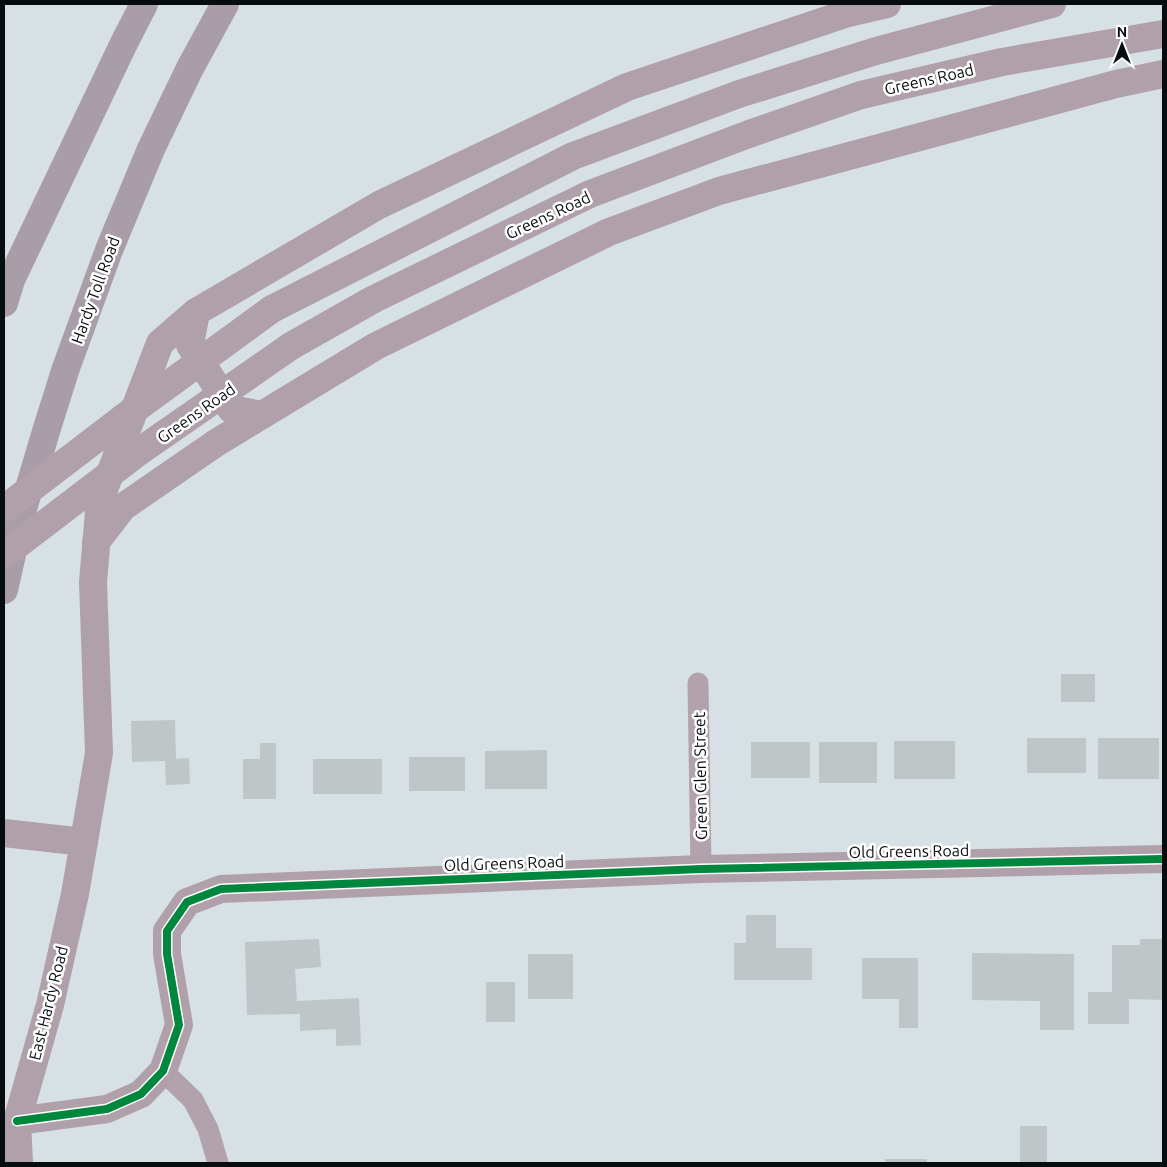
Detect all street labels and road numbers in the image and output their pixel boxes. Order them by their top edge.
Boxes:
street label: Greens Road [883,60,975,98]
street label: Greens Road [503,188,593,242]
street label: Hardy Toll Road [67,234,123,346]
street label: Greens Road [154,380,238,446]
street label: Green Glen Street [690,711,710,840]
street label: Old Greens Road [849,841,969,861]
street label: Old Greens Road [443,852,565,874]
street label: East Hardy Road [25,944,71,1062]

